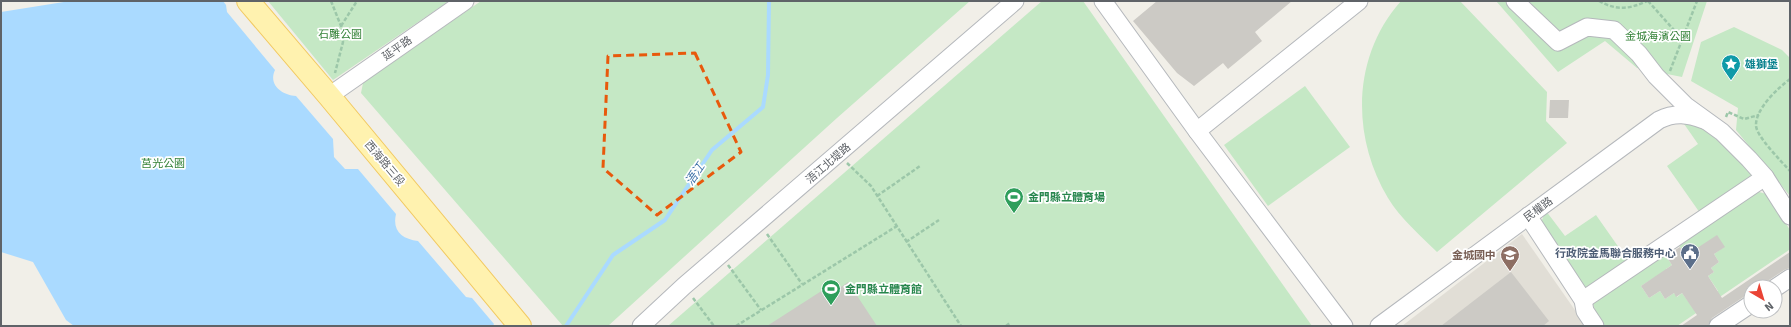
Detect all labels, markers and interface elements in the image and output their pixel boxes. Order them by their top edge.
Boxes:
park label: 石雕公園 [318,28,362,41]
park label: 金城海濱公園 [1625,30,1691,43]
street label: 延平路 [380,34,415,63]
place icon: 雄獅堡 [1720,53,1742,81]
place label: 雄獅堡 [1744,58,1778,71]
street label: 西海路三段 [362,138,407,189]
street label: 浯江北堤路 [803,140,853,186]
park label: 莒光公園 [141,157,185,170]
water label: 浯江 [682,158,709,188]
sports icon: 金門縣立體育場 [1003,186,1025,214]
place label: 金門縣立體育場 [1028,191,1105,204]
street label: 民權路 [1521,194,1555,225]
public building icon: 行政院金馬聯合服務中心 [1679,242,1701,270]
school or university icon: 金城國中 [1499,244,1521,272]
place label: 行政院金馬聯合服務中心 [1555,247,1676,260]
place label: 金城國中 [1452,249,1496,262]
sports icon: 金門縣立體育館 [820,278,842,306]
north arrow [1743,279,1783,319]
place label: 金門縣立體育館 [845,283,922,296]
text: N [1762,299,1776,314]

